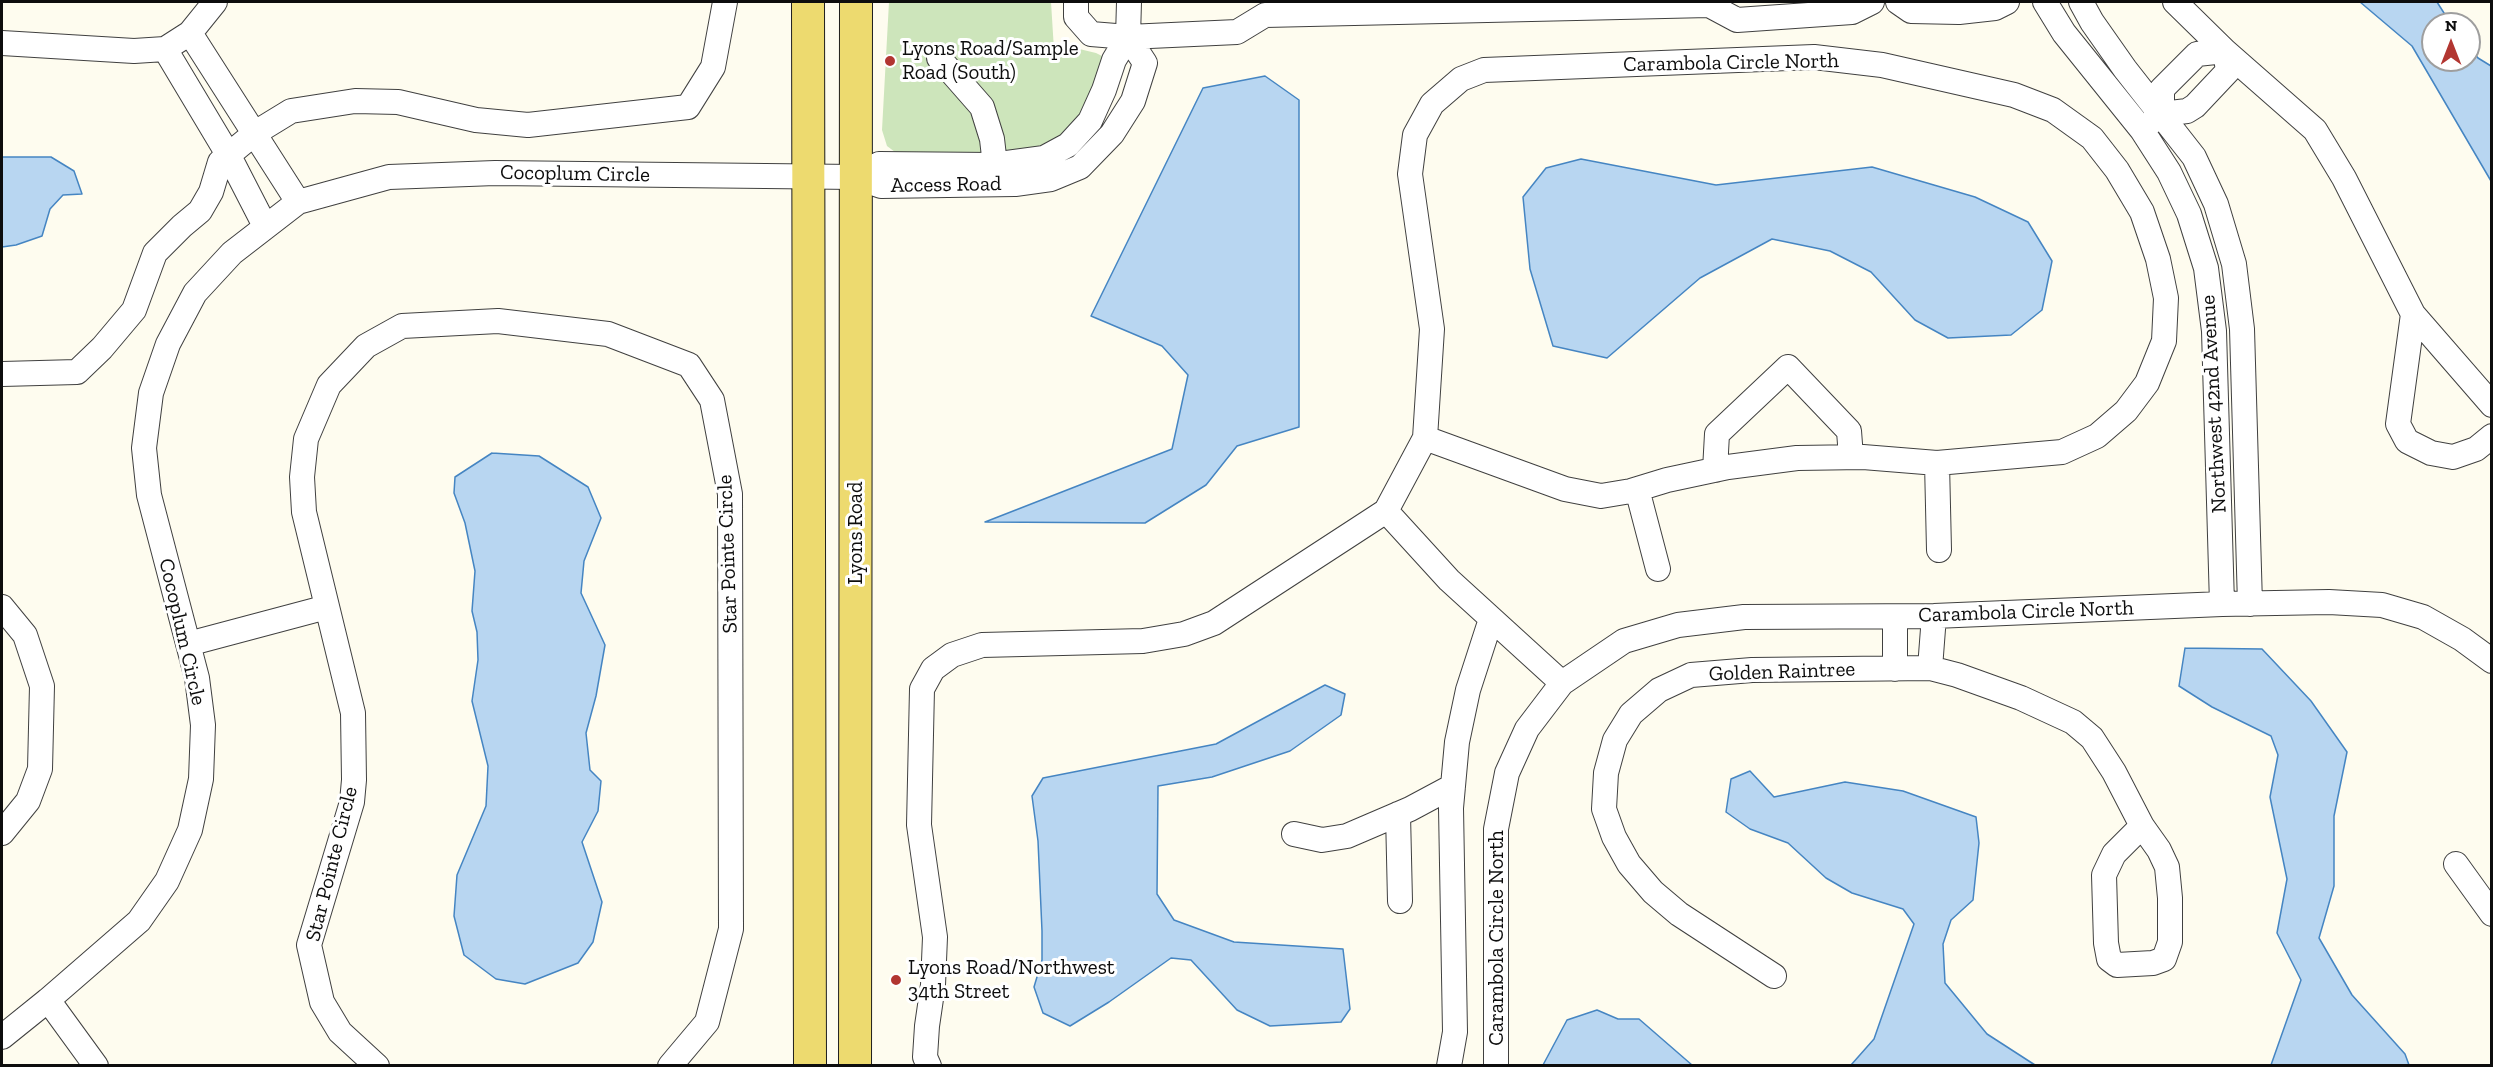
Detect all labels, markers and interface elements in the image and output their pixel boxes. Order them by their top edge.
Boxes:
north arrow [2421,12,2481,72]
text: N [2445,16,2457,35]
place label: Lyons Road/Sample Road (South) [902,36,1079,86]
street label: Carambola Circle North [1623,49,1839,77]
marker: Lyons Road/Sample Road (South) [883,54,897,68]
street label: Cocoplum Circle [500,160,650,188]
street label: Access Road [890,171,1002,199]
street label: Northwest 42nd Avenue [2196,294,2232,514]
street label: Star Pointe Circle [713,474,743,634]
street label: Lyons Road [843,481,869,585]
street label: Cocoplum Circle [153,556,211,708]
street label: Carambola Circle North [1918,596,2134,628]
street label: Golden Raintree [1708,657,1856,687]
street label: Star Pointe Circle [301,784,363,944]
street label: Carambola Circle North [1484,830,1510,1046]
place label: Lyons Road/Northwest 34th Street [908,955,1115,1005]
marker: Lyons Road/Northwest 34th Street [889,973,903,987]

